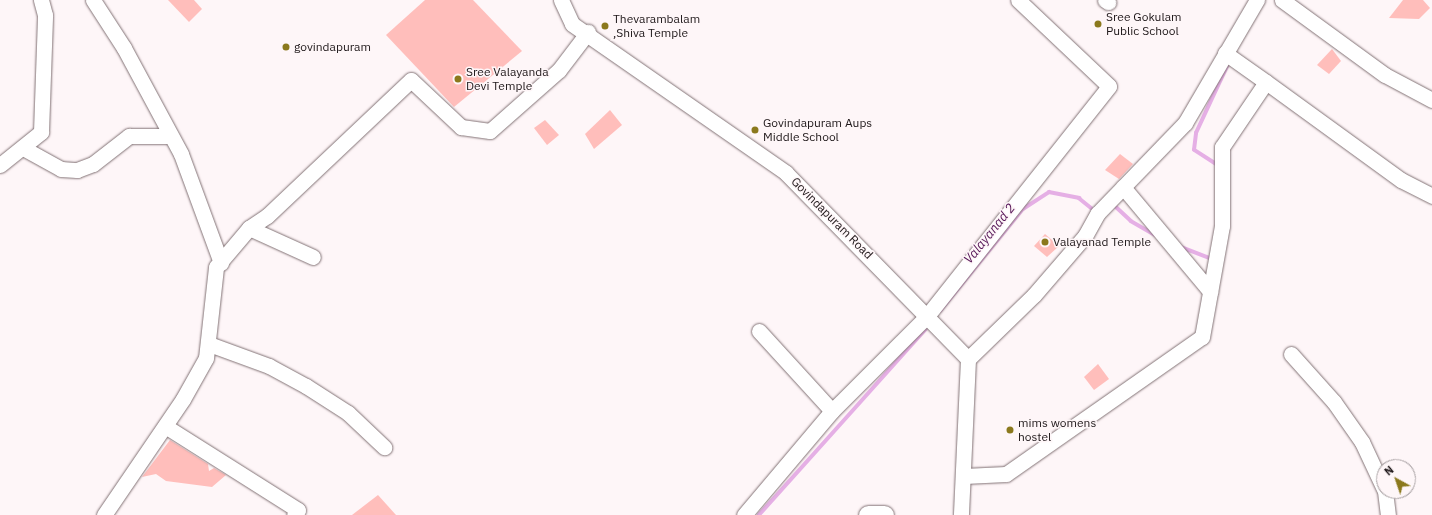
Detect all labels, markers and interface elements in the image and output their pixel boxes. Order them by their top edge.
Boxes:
place label: Sree Gokulam Public School [1106,10,1182,38]
place label: Thevarambalam ,Shiva Temple [613,12,700,40]
marker: Sree Gokulam Public School [1093,19,1103,29]
marker: Thevarambalam ,Shiva Temple [600,21,610,31]
place label: govindapuram [294,40,371,54]
marker: govindapuram [281,42,291,52]
place label: Sree Valayanda Devi Temple [466,65,549,93]
marker: Sree Valayanda Devi Temple [453,74,463,84]
place label: Govindapuram Aups Middle School [763,116,872,144]
marker: Govindapuram Aups Middle School [750,125,760,135]
street label: Govindapuram Road [788,174,876,262]
water label: Valayanad 2 [961,201,1019,267]
place label: Valayanad Temple [1053,235,1151,249]
marker: Valayanad Temple [1040,237,1050,247]
place label: mims womens hostel [1018,416,1096,444]
marker: mims womens hostel [1005,425,1015,435]
north arrow [1376,459,1416,499]
text: N [1381,463,1396,478]

